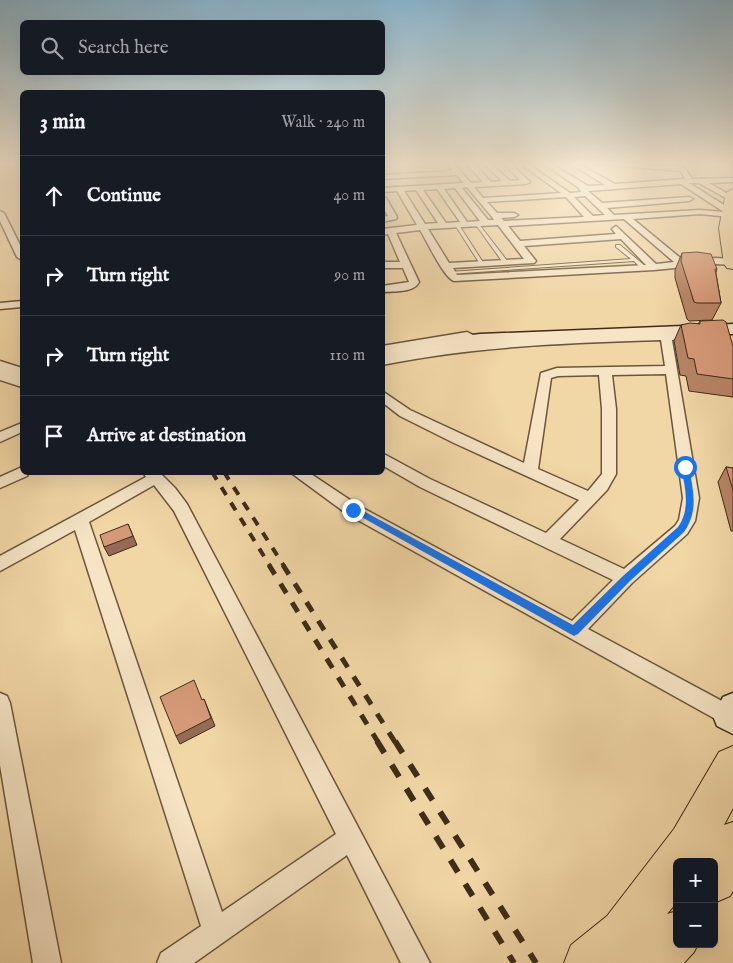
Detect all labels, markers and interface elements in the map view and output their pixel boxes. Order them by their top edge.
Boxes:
search box [20,20,385,75]
icon: search [38,34,66,62]
text: Search here [78,36,169,60]
text: 3 min [40,109,85,136]
text: Walk · 240 m [281,113,365,133]
icon: ahead [40,182,68,210]
text: Continue [87,184,161,208]
text: 40 m [333,186,365,206]
icon: right [40,262,68,290]
text: Turn right [87,264,169,288]
text: 90 m [334,266,365,286]
icon: right [40,342,68,370]
text: Turn right [87,344,169,368]
text: 110 m [329,346,365,366]
icon: arrive [40,422,68,450]
text: Arrive at destination [87,424,246,448]
route start [674,456,697,479]
route end [342,499,365,522]
map controls [673,858,718,948]
button: + [673,858,718,903]
button: − [673,903,718,948]

